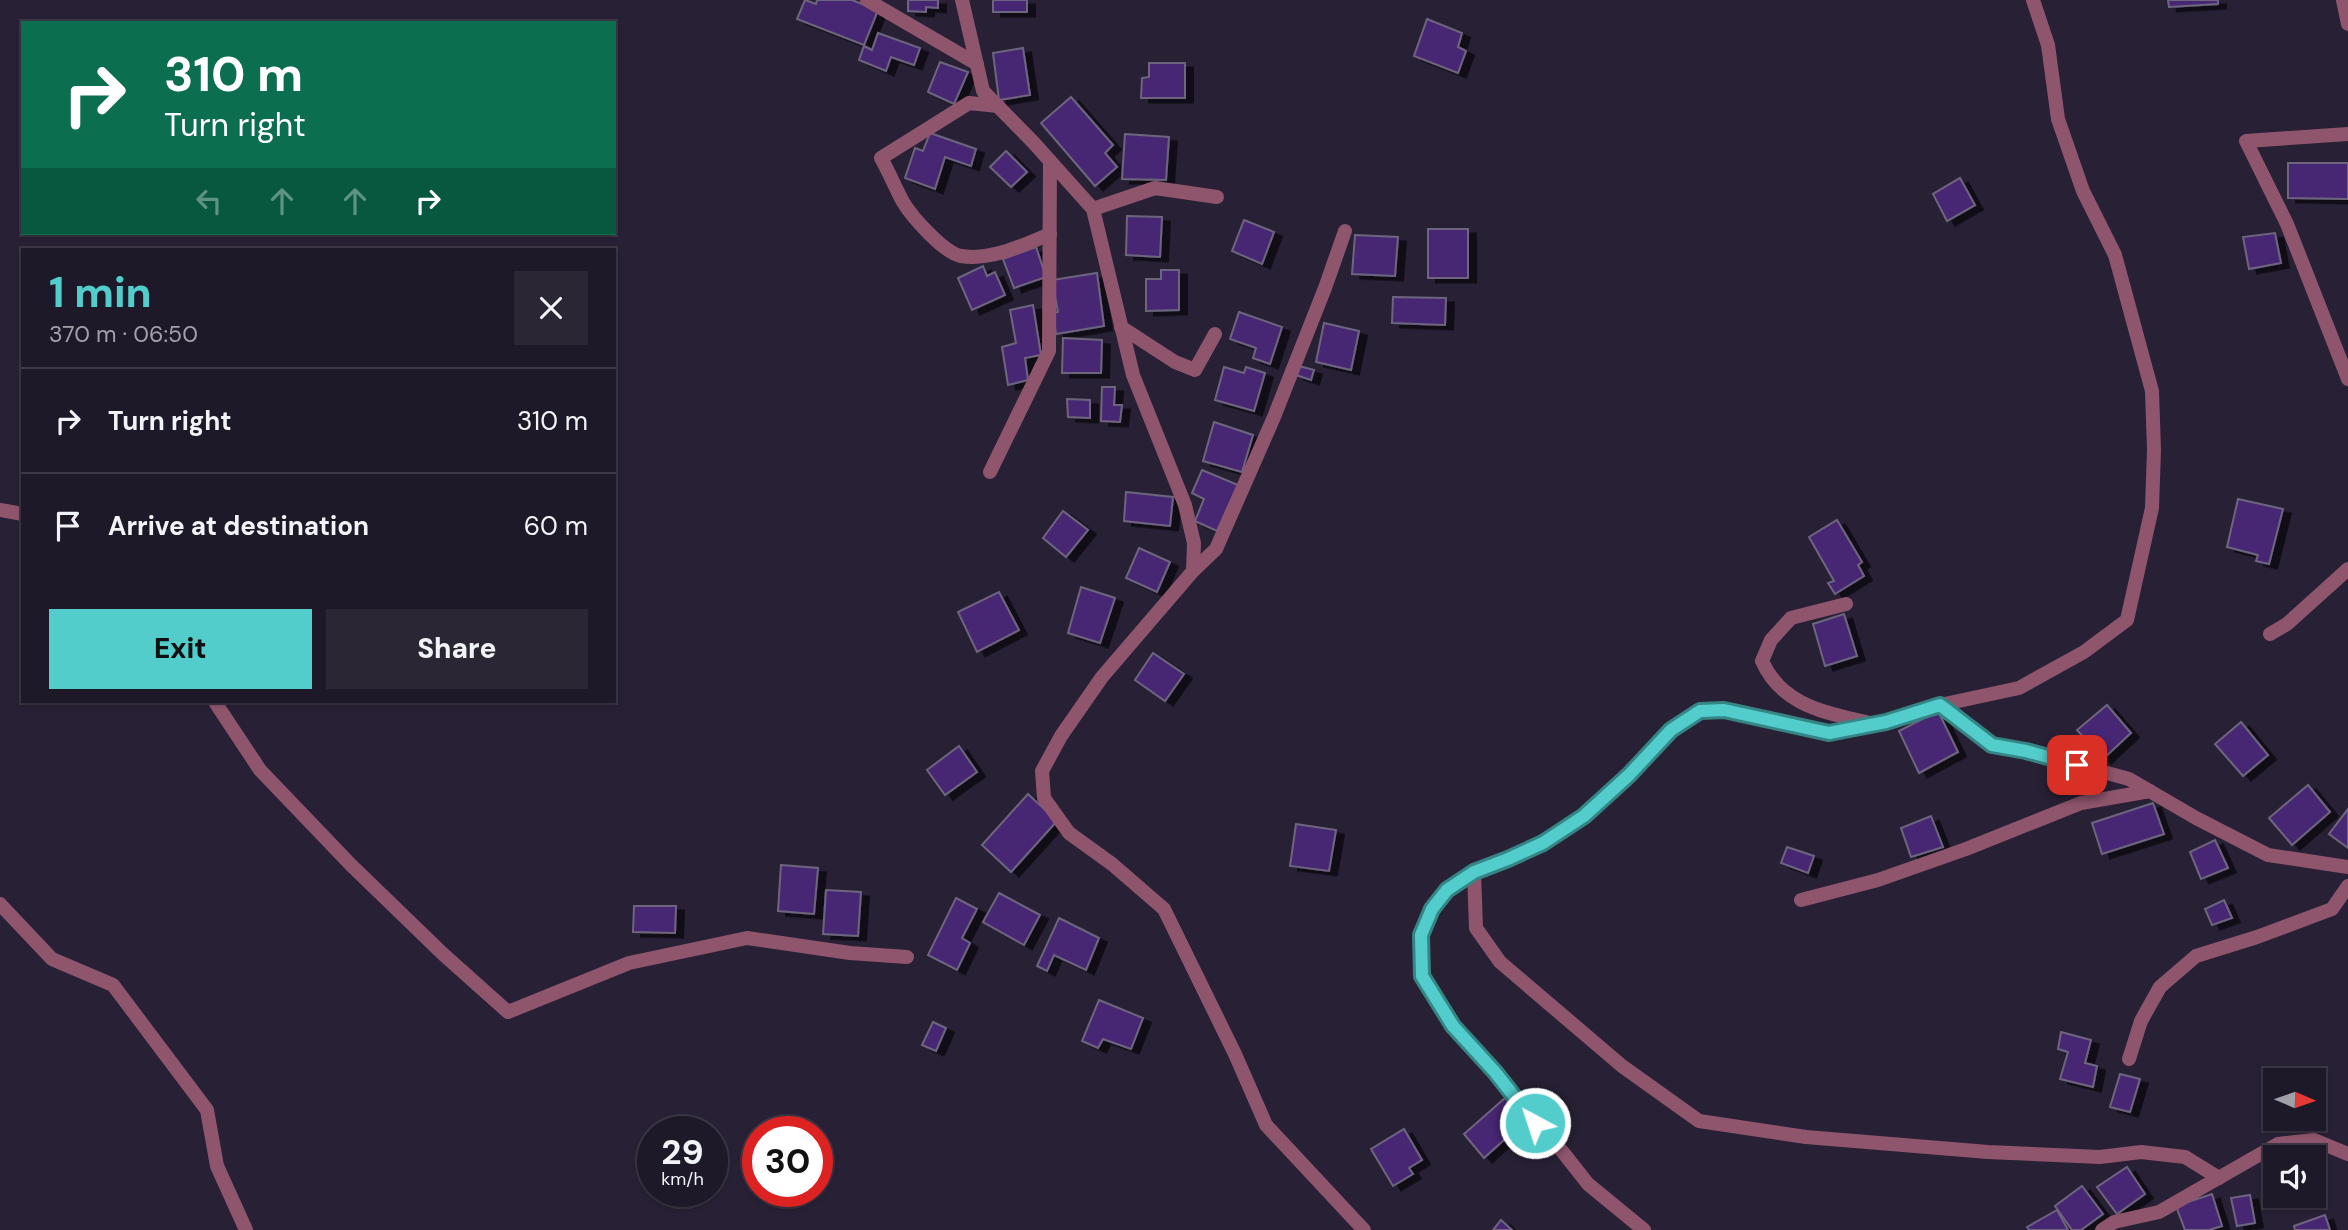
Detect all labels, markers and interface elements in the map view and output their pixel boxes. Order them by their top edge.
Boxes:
text: 310 m [164,42,303,106]
icon: right [49,49,140,140]
text: Turn right [164,104,306,146]
icon: left [190,182,228,220]
icon: ahead [263,182,301,220]
icon: ahead [336,182,374,220]
icon: right [409,182,447,220]
text: 1 min [49,265,152,320]
button: close [514,271,588,345]
text: 370 m · 06:50 [49,319,198,349]
icon: right [49,402,87,440]
text: Turn right [108,404,232,438]
text: 310 m [517,404,588,438]
icon: arrive [49,507,87,545]
text: Arrive at destination [108,509,369,543]
text: 60 m [524,509,588,543]
button: Exit [49,609,312,689]
button: Share [326,609,588,689]
pin [2047,735,2107,795]
icon: arrive [2058,746,2096,784]
north arrow [2263,1068,2326,1130]
map controls [2263,1068,2326,1208]
position arrow [1498,1086,1572,1160]
speed limit sign: 30 [742,1116,833,1207]
text: 29 [661,1129,704,1175]
button: sound [2263,1145,2326,1208]
text: km/h [661,1167,704,1191]

